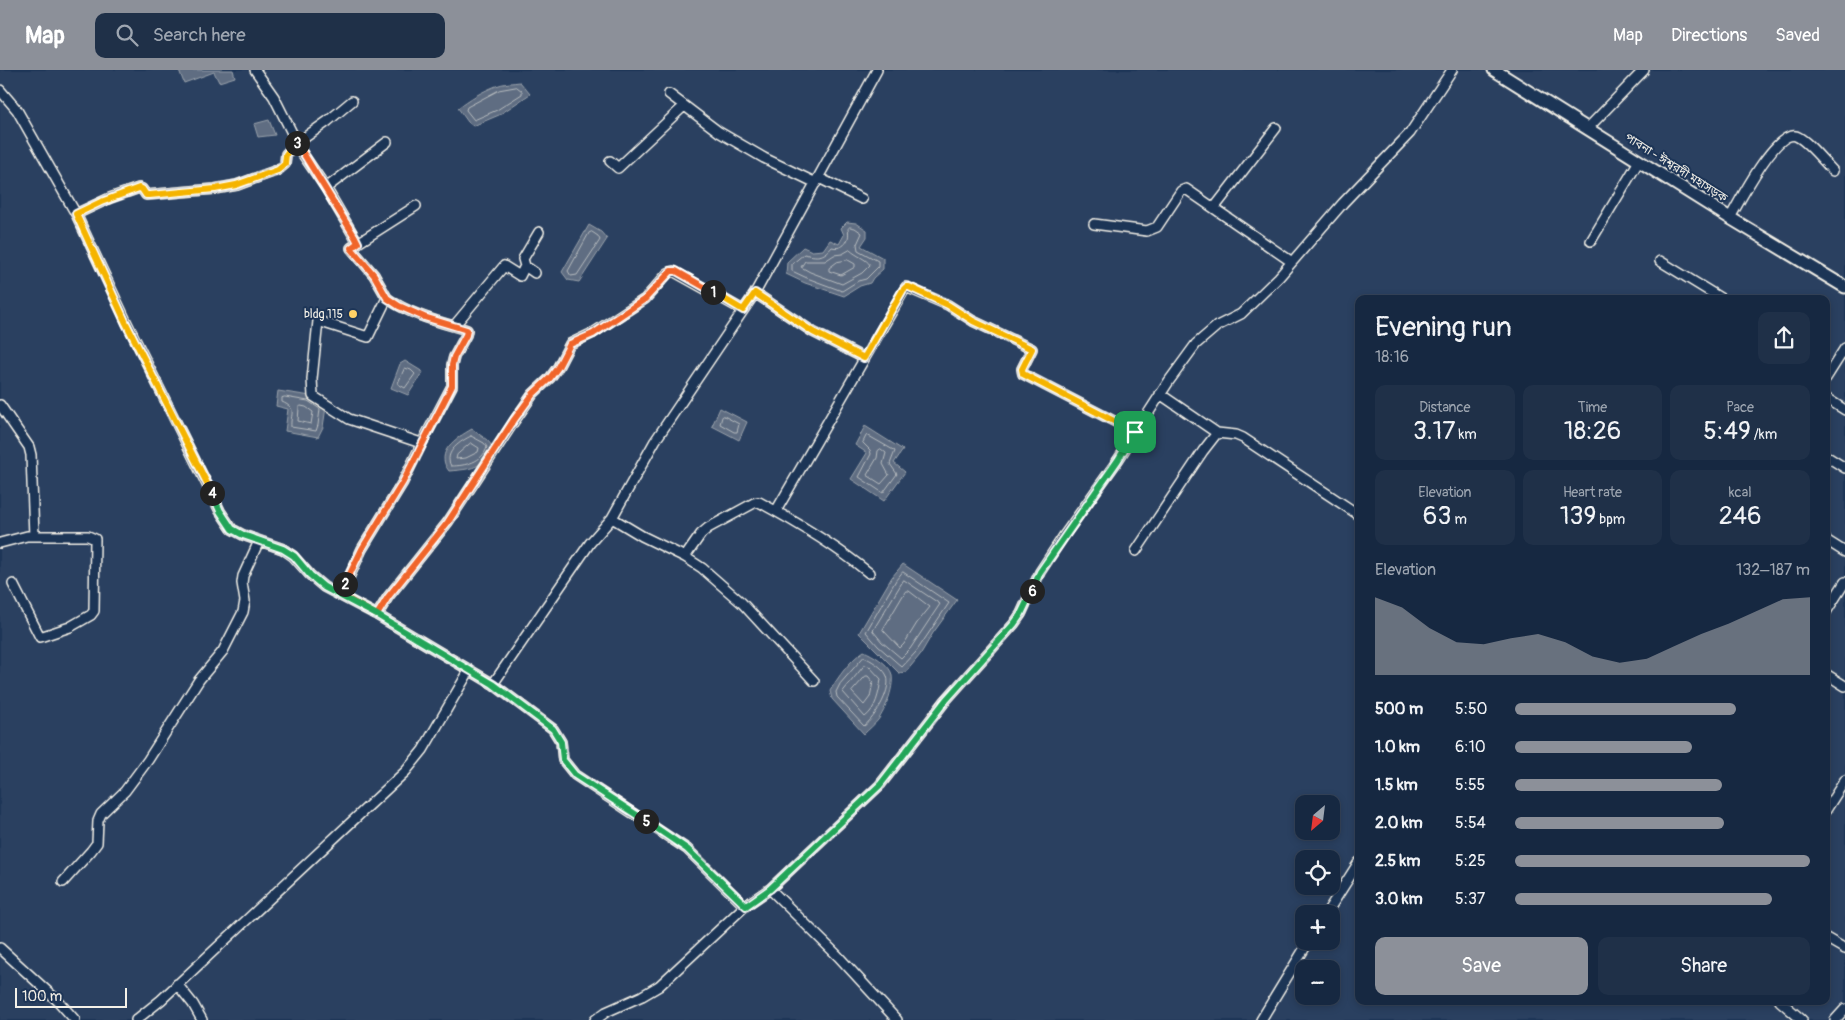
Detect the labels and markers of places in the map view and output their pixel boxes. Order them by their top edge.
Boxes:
pin: 3 [284,130,310,156]
pin: 1 [700,280,726,304]
place label: bldg 115 [304,307,343,322]
marker: bldg 115 [347,308,359,320]
pin [1114,411,1156,453]
pin: 4 [200,480,224,506]
pin: 2 [332,572,358,596]
pin: 6 [1020,578,1044,604]
pin: 5 [634,808,658,834]

